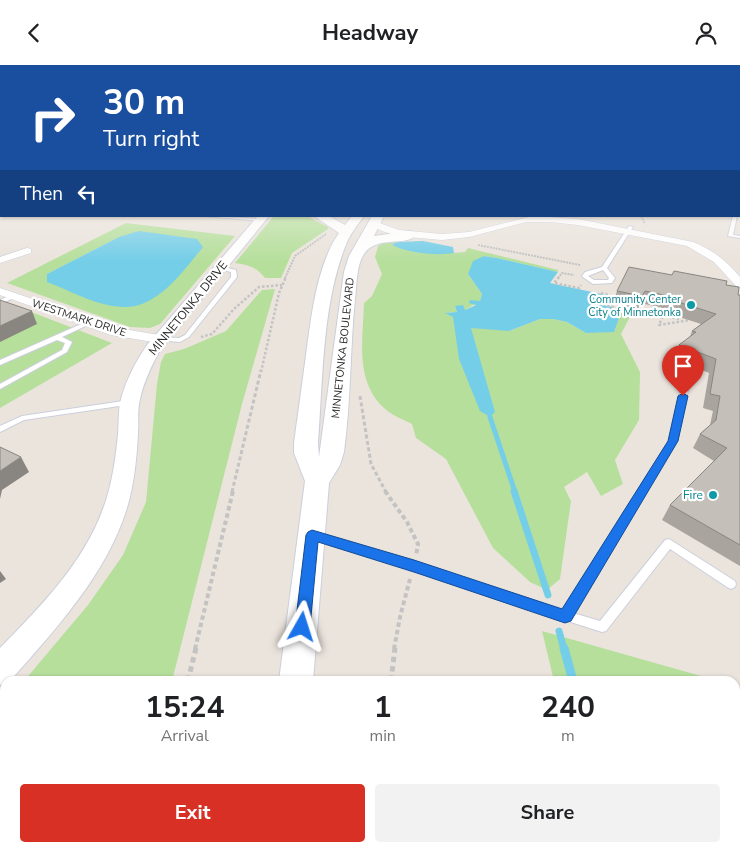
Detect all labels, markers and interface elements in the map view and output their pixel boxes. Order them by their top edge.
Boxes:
text: Headway [322,18,418,48]
icon: back [20,19,48,47]
icon: person [692,19,720,47]
text: 30 m [103,79,185,126]
icon: right [20,85,85,150]
text: Turn right [103,124,199,154]
icon: left [73,180,101,208]
text: Then [20,181,63,207]
street label: MINNETONKA DRIVE [145,258,231,358]
street label: MINNETONKA BOULEVARD [328,277,358,419]
place label: Community Center City of Minnetonka [588,292,681,320]
street label: WESTMARK DRIVE [30,296,128,340]
marker: Community Center City of Minnetonka [685,299,697,311]
pin [662,345,704,396]
icon: arrive [669,352,697,380]
place label: Fire [683,487,703,503]
marker: Fire [707,489,719,501]
position arrow [275,600,327,652]
text: 15:24 [145,687,224,728]
text: 1 [374,687,392,728]
text: 240 [541,687,595,728]
text: Arrival [161,725,209,747]
text: min [369,725,396,747]
text: m [561,725,575,747]
button: Exit [20,784,365,842]
button: Share [375,784,720,842]

